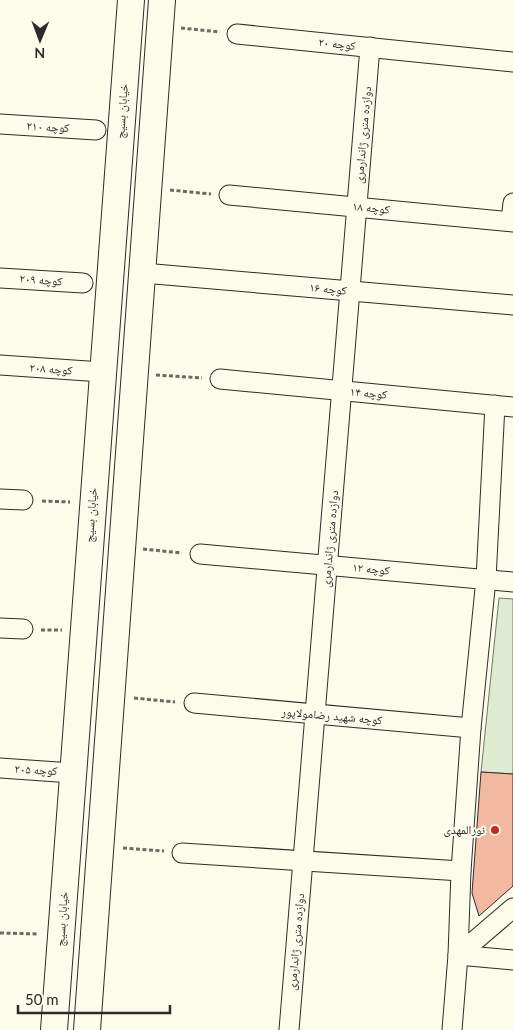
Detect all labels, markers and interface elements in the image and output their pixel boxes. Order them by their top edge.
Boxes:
north arrow [15,15,65,65]
street label: ۲۰ کوچه [318,34,357,53]
text: N [34,45,45,62]
street label: خیابان بسیج [112,83,131,139]
street label: دوازده متری ژاندارمری [351,86,374,184]
street label: ۲۱۰ کوچه [26,118,70,135]
street label: ۱۸ کوچه [352,198,390,217]
street label: ۲۰۹ کوچه [19,271,63,288]
street label: ۱۶ کوچه [309,279,347,298]
street label: ۲۰۸ کوچه [29,360,73,377]
street label: ‍‍ ۱۴ کوچه [346,383,388,402]
street label: خیابان بسیج [81,487,100,543]
street label: دوازده متری ژاندارمری [318,490,341,588]
street label: ۱۲ کوچه [352,559,390,578]
street label: کوچه شهید رضامولاپور [280,704,383,728]
street label: ۲۰۵ کوچه [14,761,58,778]
place label: نورالمهدی [443,822,485,837]
marker: نورالمهدی [489,824,501,836]
street label: خیابان بسیج [52,891,71,947]
street label: دوازده متری ژاندارمری [284,893,307,991]
scale bar [18,982,170,1014]
text: 50 m [25,990,59,1008]

